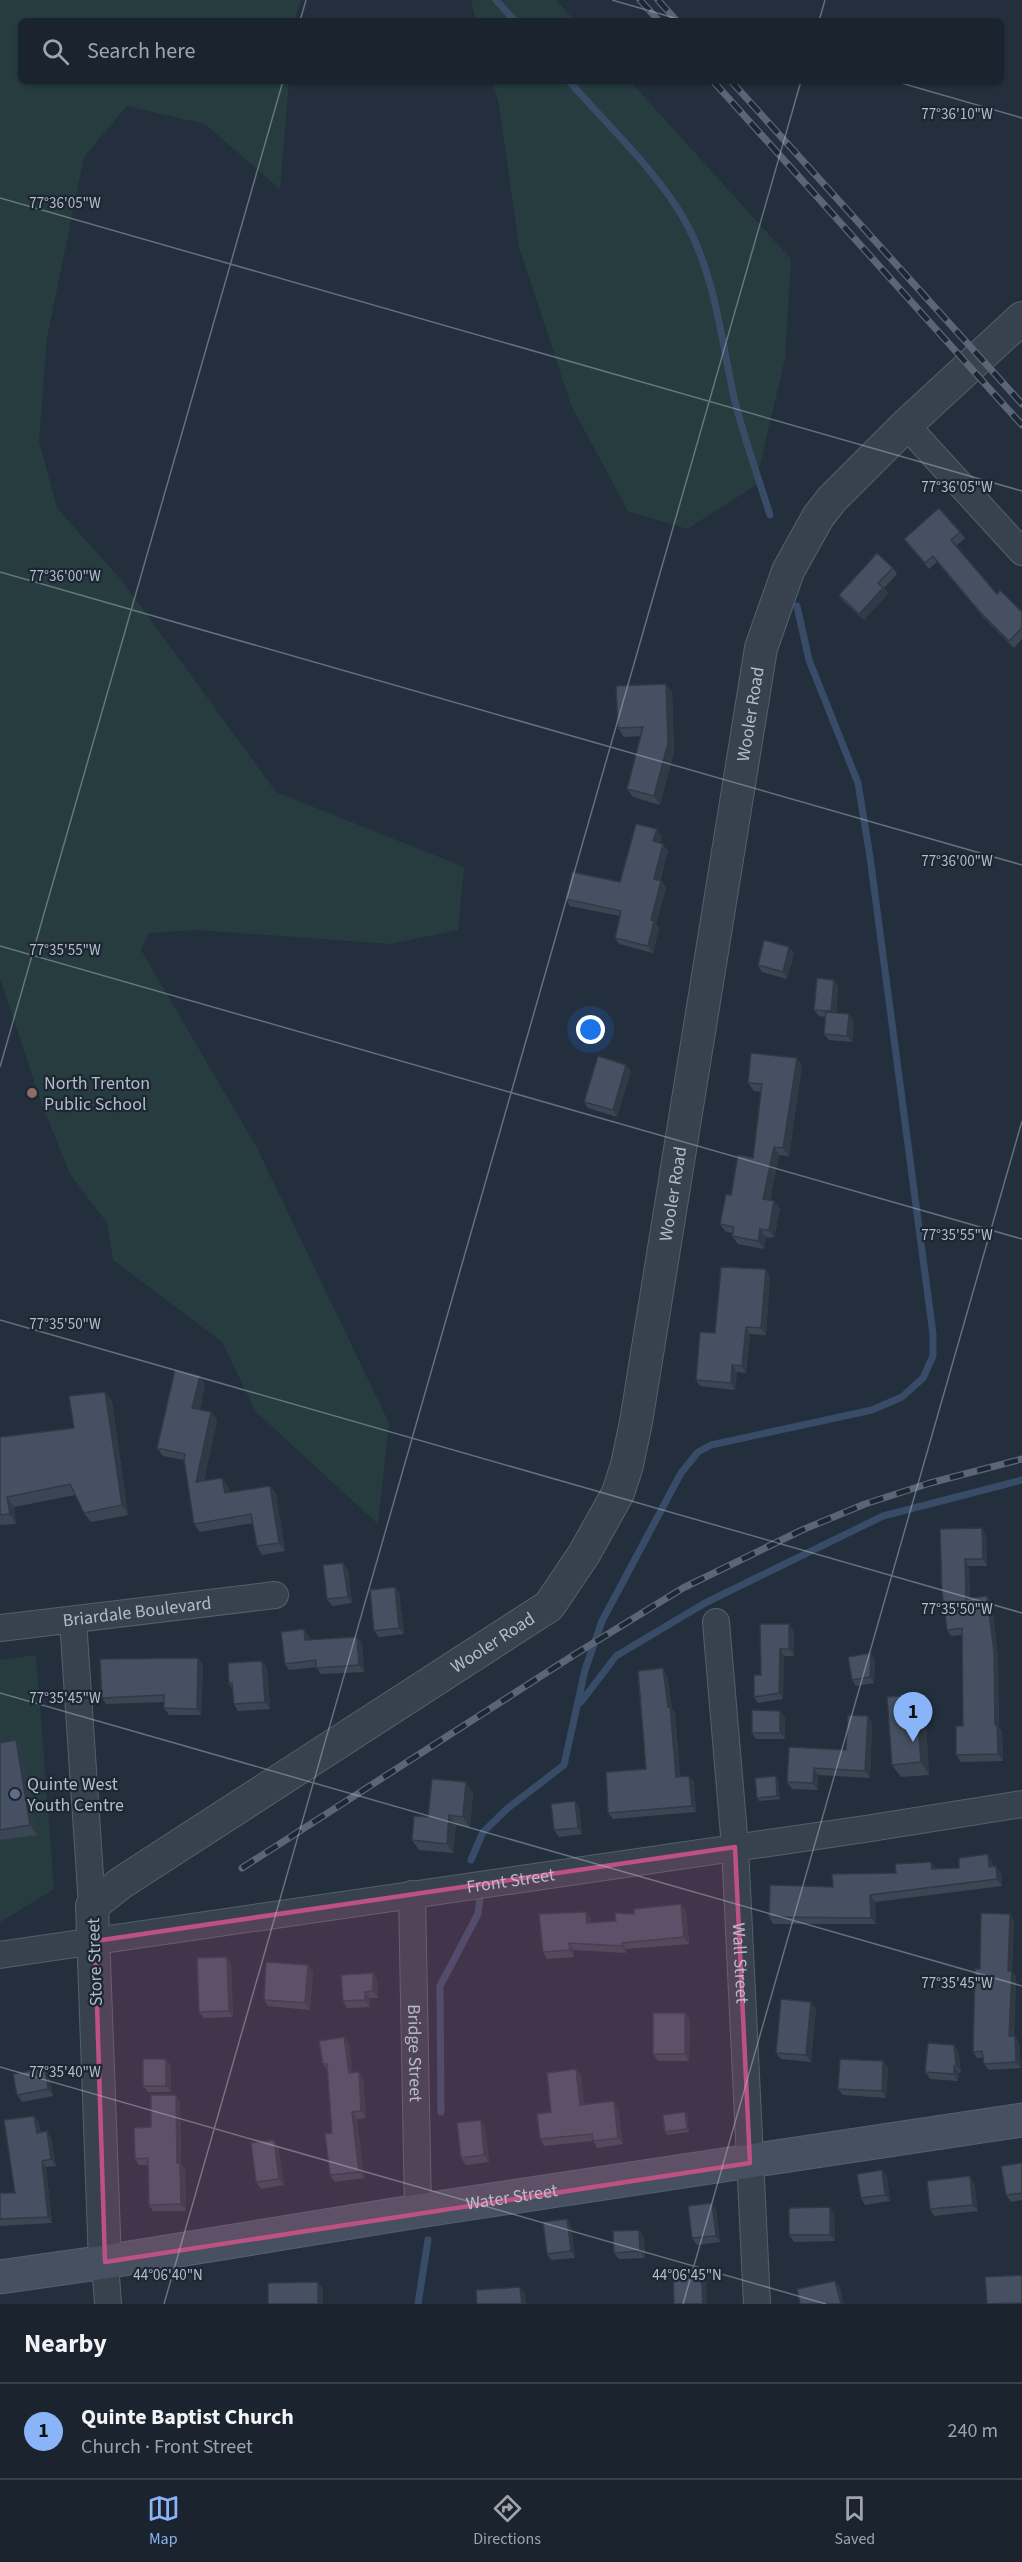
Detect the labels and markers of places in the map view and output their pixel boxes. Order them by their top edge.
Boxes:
place label: North Trenton Public School [44,1071,150,1117]
marker: North Trenton Public School [25,1086,39,1100]
pin: 1 [894,1692,932,1742]
place label: Quinte West Youth Centre [26,1772,124,1818]
marker: Quinte West Youth Centre [8,1787,22,1801]

